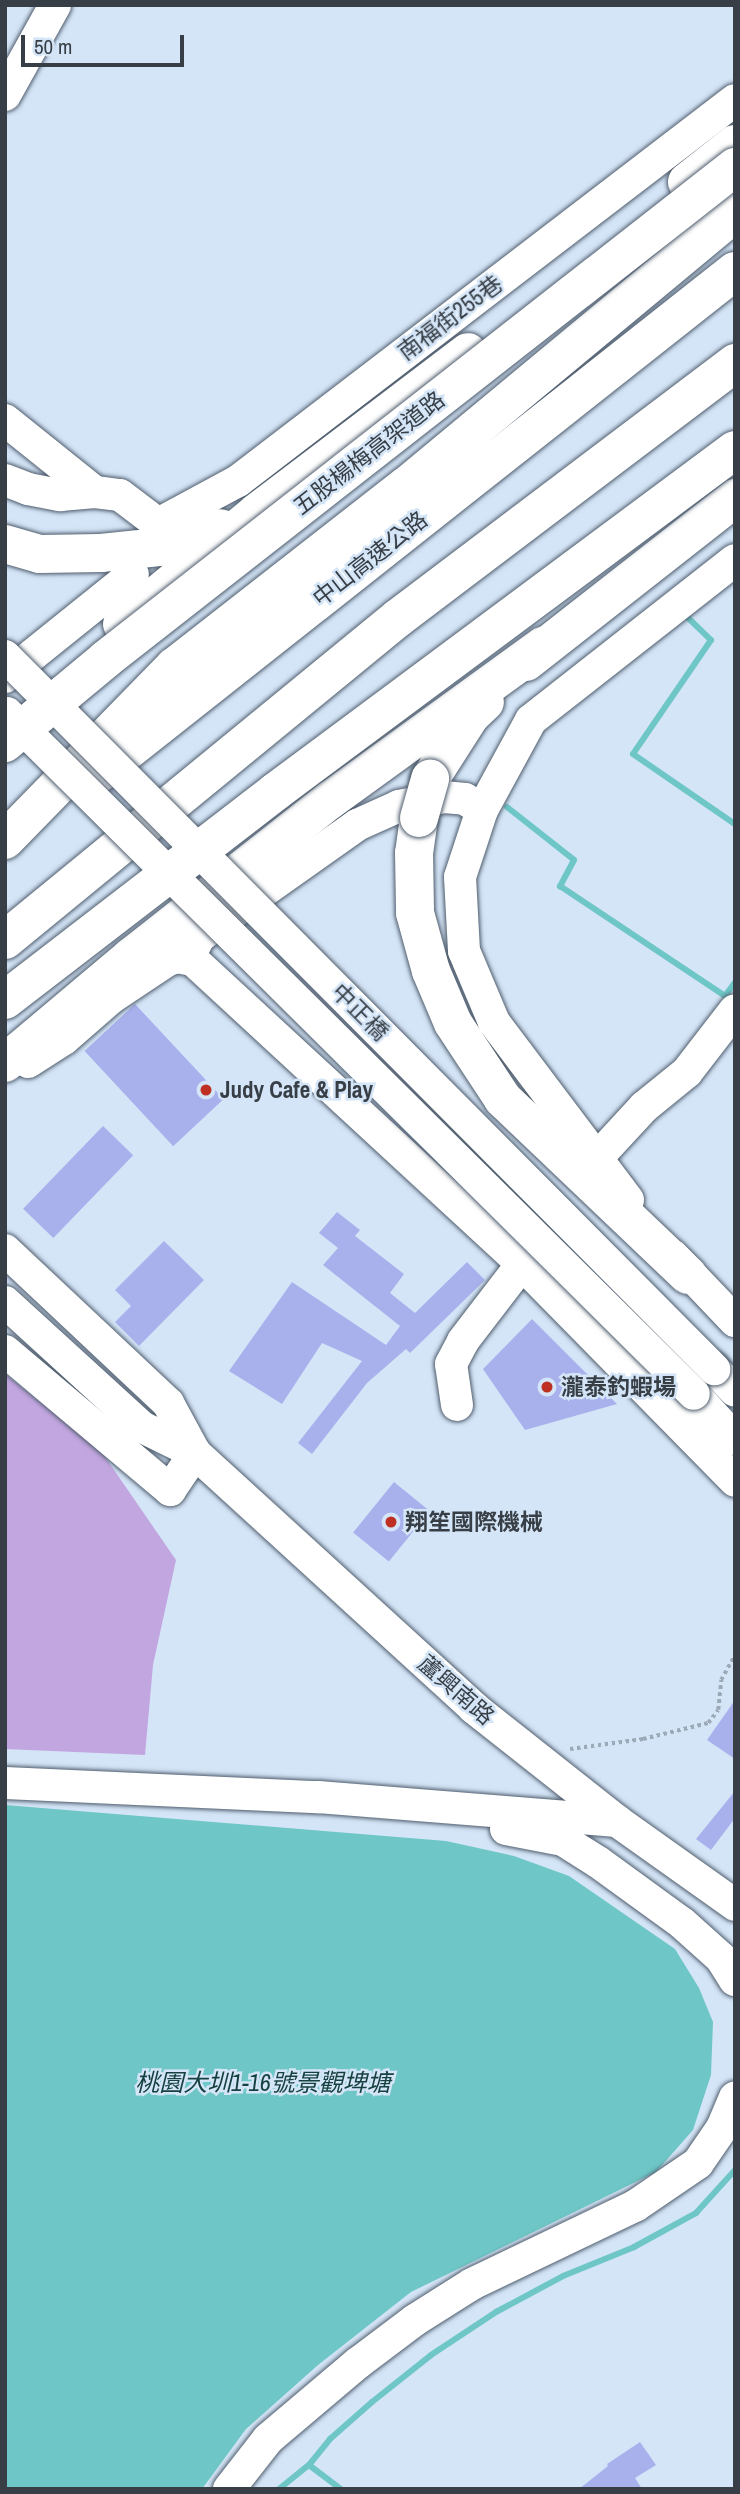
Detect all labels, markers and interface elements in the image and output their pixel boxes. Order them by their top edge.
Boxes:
scale bar [24,21,187,65]
text: 50 m [34,32,72,61]
street label: 南福街255巷 [392,270,508,366]
street label: 五股楊梅高架道路 [288,385,450,521]
street label: 中山高速公路 [307,506,433,612]
street label: 中正橋 [326,978,394,1046]
place label: Judy Cafe & Play [220,1076,373,1104]
marker: Judy Cafe & Play [198,1082,214,1098]
place label: 瀧泰釣蝦場 [561,1373,676,1401]
marker: 瀧泰釣蝦場 [539,1379,555,1395]
place label: 翔笙國際機械 [405,1508,543,1536]
marker: 翔笙國際機械 [383,1514,399,1530]
street label: 蘆興南路 [412,1649,500,1731]
water label: 桃園大圳1-16號景觀埤塘 [135,2069,391,2097]

